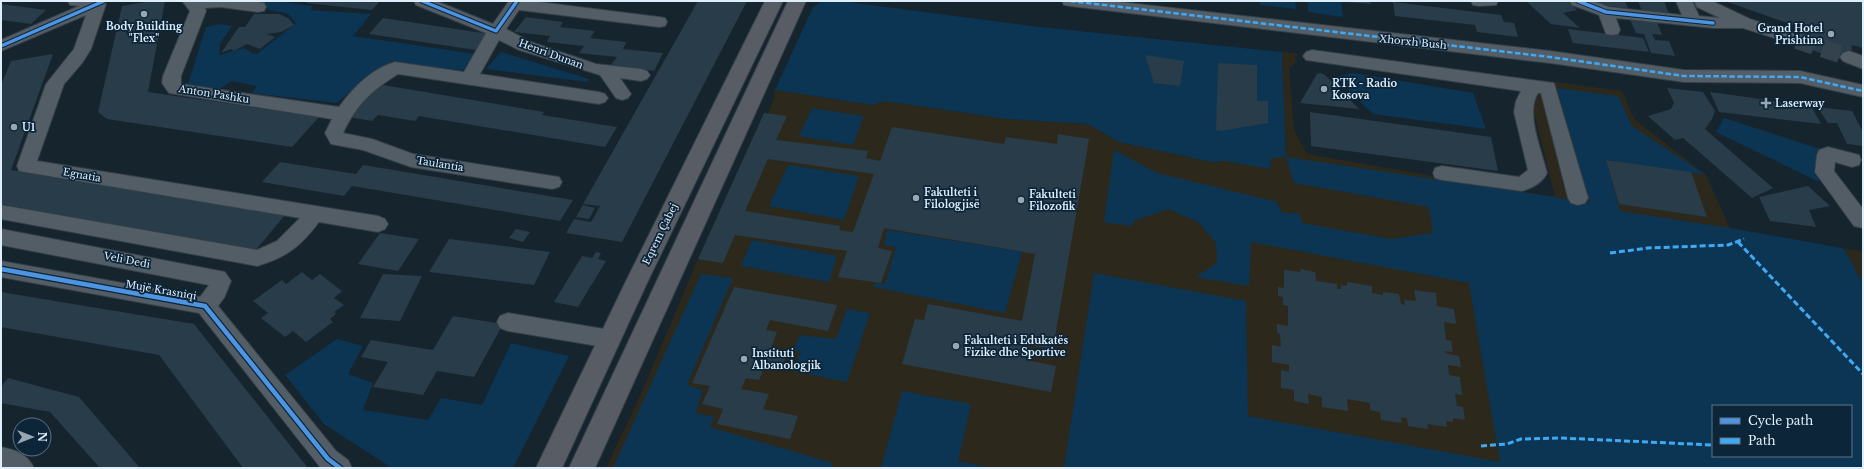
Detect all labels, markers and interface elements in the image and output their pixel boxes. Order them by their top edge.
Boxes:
marker: Body Building "Flex" [139,9,149,19]
place label: Body Building "Flex" [106,20,183,45]
place label: Grand Hotel Prishtina [1758,22,1823,47]
marker: Grand Hotel Prishtina [1826,29,1836,39]
street label: Xhorxh Bush [1379,32,1448,52]
street label: Henri Dunan [517,36,585,72]
place label: RTK - Radio Kosova [1332,77,1397,102]
street label: Anton Pashku [177,82,251,106]
marker: RTK - Radio Kosova [1319,84,1329,94]
marker: Laserway [1760,97,1772,109]
place label: Laserway [1775,97,1825,110]
place label: U1 [22,121,36,134]
marker: U1 [9,122,19,132]
street label: Taulantia [415,154,465,174]
street label: Egnatia [62,165,102,185]
place label: Fakulteti i Filologjisë [924,186,980,211]
place label: Fakulteti Filozofik [1029,188,1076,213]
marker: Fakulteti i Filologjisë [911,193,921,203]
marker: Fakulteti Filozofik [1016,195,1026,205]
street label: Eqrem Çabej [640,201,680,267]
street label: Veli Dedi [102,249,152,271]
street label: Mujë Krasniqi [124,277,198,303]
place label: Fakulteti i Edukatës Fizike dhe Sportive [964,334,1068,359]
marker: Fakulteti i Edukatës Fizike dhe Sportive [951,341,961,351]
place label: Instituti Albanologjik [751,347,821,372]
marker: Instituti Albanologjik [739,354,749,364]
legend [1712,405,1852,457]
text: Cycle path [1748,413,1813,428]
north arrow [12,417,52,457]
text: N [35,432,49,443]
text: Path [1748,433,1776,448]

